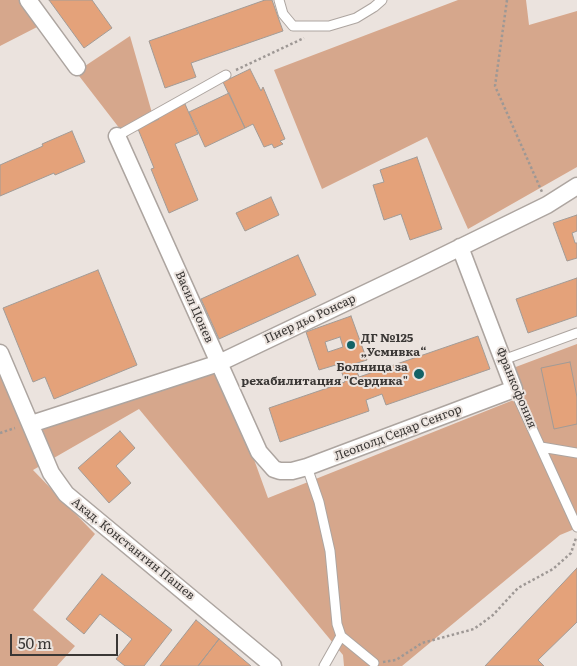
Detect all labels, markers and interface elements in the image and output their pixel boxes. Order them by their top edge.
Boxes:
street label: Васил Цонев [172,269,216,345]
street label: Пиер дьо Ронсар [262,291,358,347]
place label: ДГ №125 „Усмивка“ [361,331,427,359]
marker: ДГ №125 „Усмивка“ [345,339,357,351]
street label: Франкофония [492,345,540,431]
place label: Болница за рехабилитация "Сердика" [241,360,408,388]
marker: Болница за рехабилитация "Сердика" [412,367,426,381]
street label: Леополд Седар Сенгор [332,402,464,464]
street label: Акад. Константин Пашев [68,495,198,603]
scale bar [12,624,120,656]
text: 50 m [18,631,52,654]

